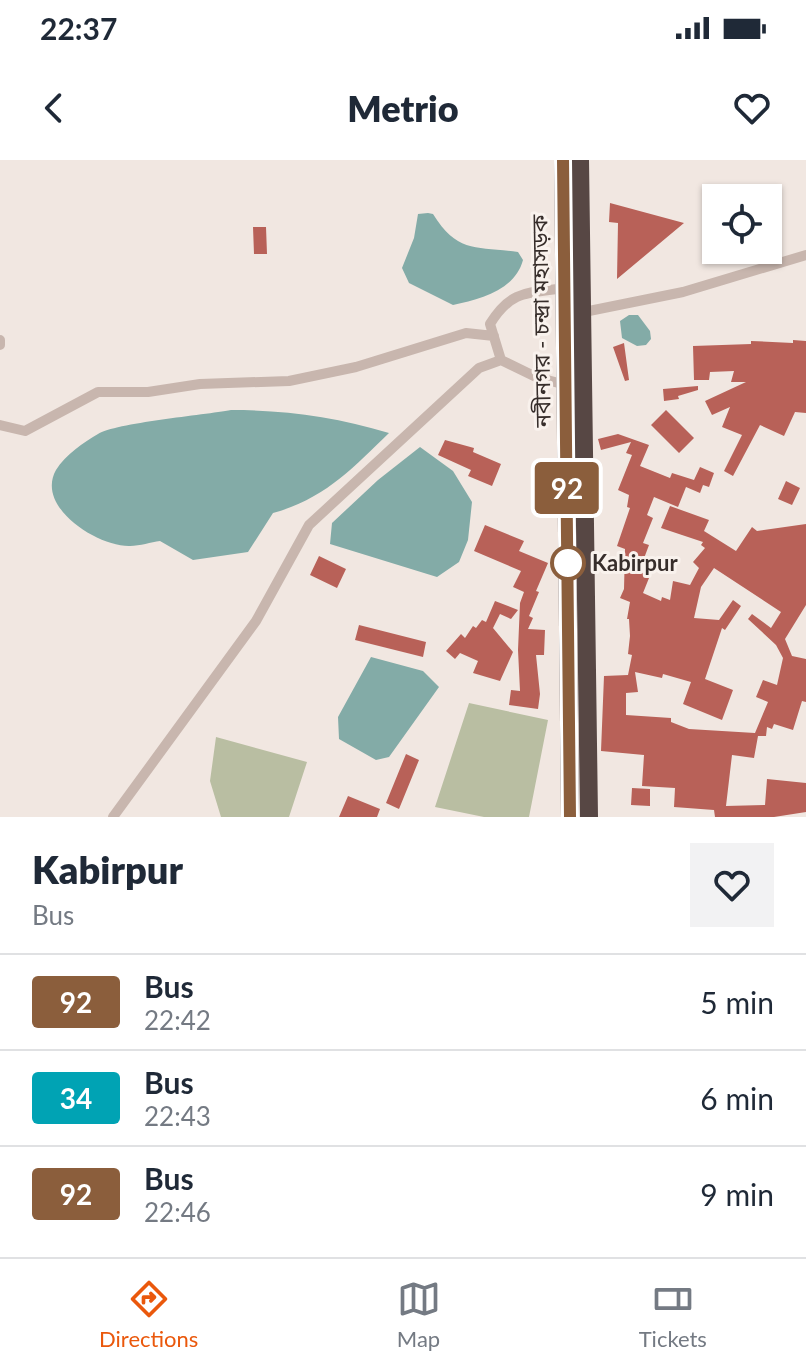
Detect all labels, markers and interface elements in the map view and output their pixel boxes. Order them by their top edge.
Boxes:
text: 22:37 [40,10,117,46]
icon: back [32,86,76,130]
text: Metrio [347,86,459,130]
icon: heart [730,86,774,130]
map controls [702,184,782,264]
button: locate [702,184,782,264]
street label: নবীনগর - চন্দ্রা মহাসড়ক [525,214,556,429]
line badge: 92 [531,462,603,514]
text: 92 [551,471,583,505]
marker: Kabirpur [551,546,585,580]
place label: Kabirpur [592,549,678,576]
button: heart [690,843,774,927]
text: Kabirpur [32,846,183,892]
text: Bus [32,899,74,931]
text: Bus [144,968,194,1004]
text: 5 min [700,984,774,1020]
text: 92 [60,985,92,1019]
text: 22:42 [144,1004,211,1036]
text: Bus [144,1064,194,1100]
text: 6 min [700,1080,774,1116]
text: 34 [60,1081,92,1115]
text: 22:43 [144,1100,211,1132]
text: Bus [144,1160,194,1196]
text: 9 min [700,1176,774,1212]
text: 92 [60,1177,92,1211]
text: 22:46 [144,1196,211,1228]
tab: Directions [99,1277,198,1352]
tab: Map [397,1277,441,1352]
tab: Tickets [639,1277,707,1352]

